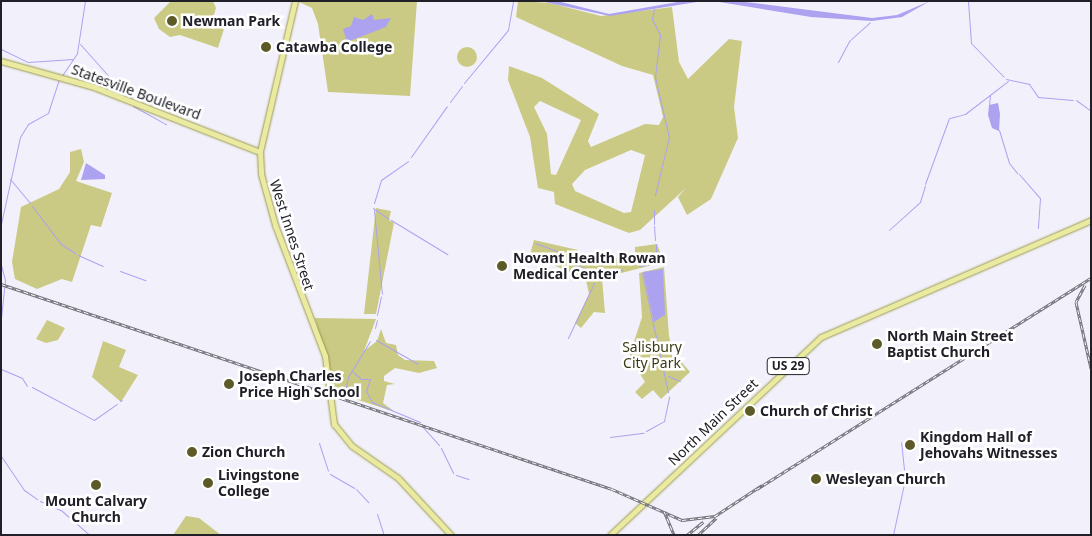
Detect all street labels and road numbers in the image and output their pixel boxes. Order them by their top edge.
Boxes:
street label: Statesville Boulevard [69,61,203,123]
street label: West Innes Street [266,178,318,292]
road number: US 29 [766,356,810,376]
street label: North Main Street [665,375,761,469]

